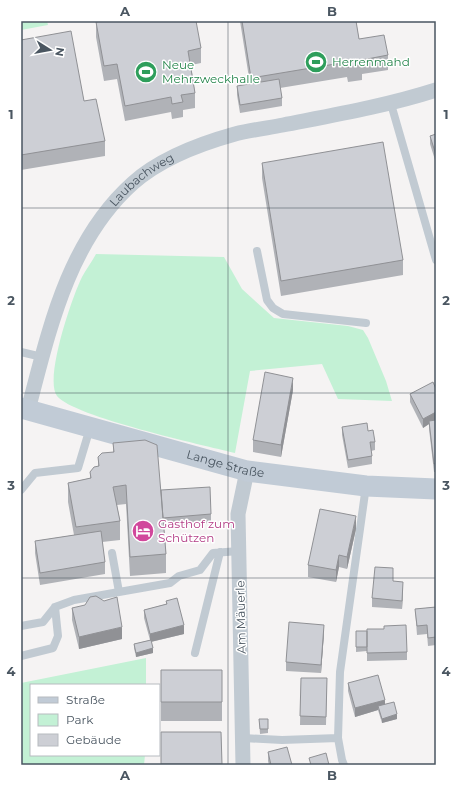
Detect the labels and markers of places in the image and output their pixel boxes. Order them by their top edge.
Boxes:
sports icon: Herrenmahd [303,49,329,75]
place label: Herrenmahd [332,54,410,69]
place label: Neue Mehrzweckhalle [162,57,260,86]
sports icon: Neue Mehrzweckhalle [133,59,159,85]
place label: Gasthof zum Schützen [158,516,235,545]
hotel icon: Gasthof zum Schützen [130,518,156,544]

